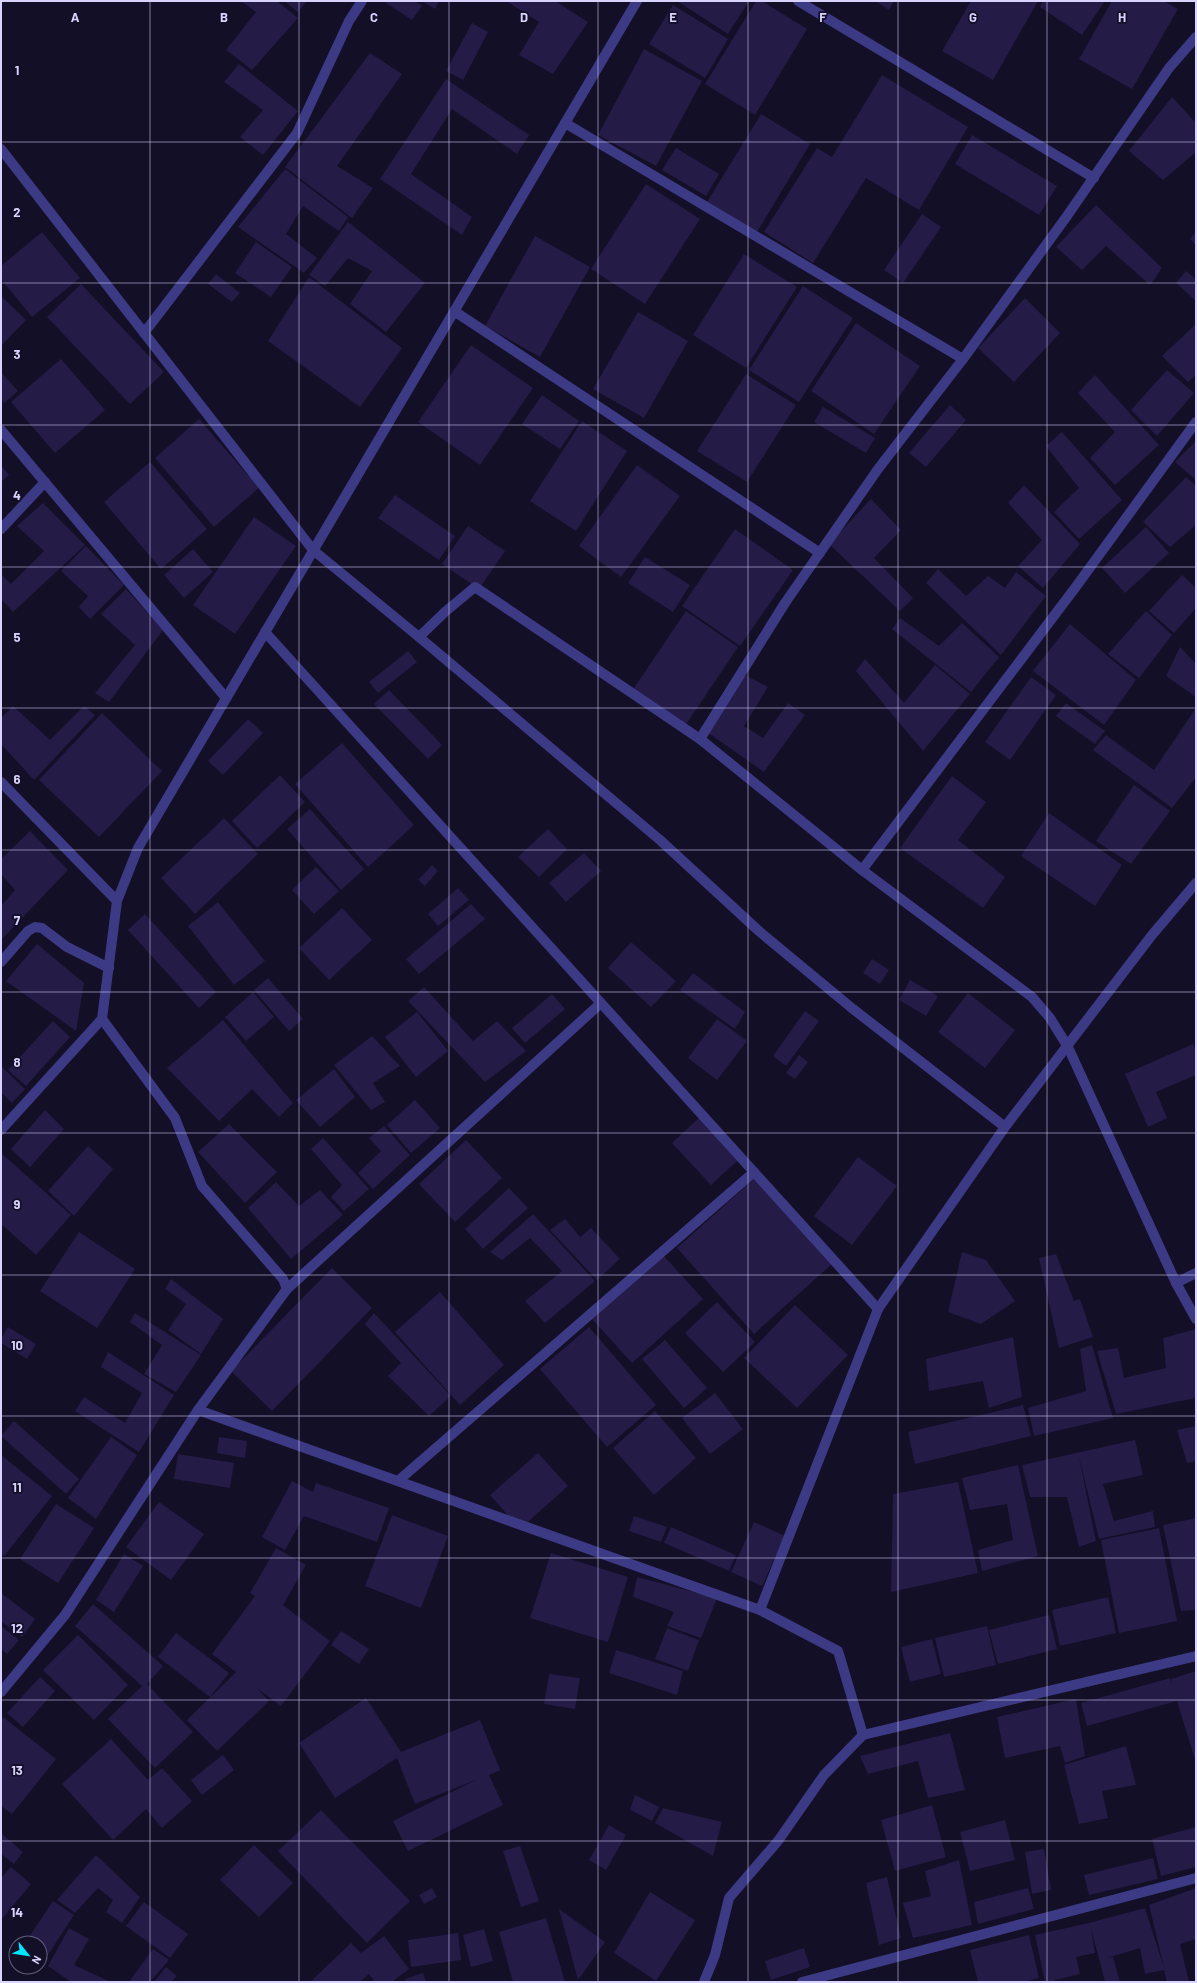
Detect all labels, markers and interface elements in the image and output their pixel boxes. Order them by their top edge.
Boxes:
text: A [71,9,80,25]
text: B [220,9,228,25]
text: C [370,9,378,25]
text: D [520,9,528,25]
text: E [669,9,677,25]
text: F [819,9,827,25]
text: G [969,9,977,25]
text: H [1118,9,1126,25]
text: 1 [15,62,19,78]
text: 2 [13,204,21,220]
text: 3 [13,346,21,362]
text: 4 [13,487,21,503]
text: 5 [13,629,21,645]
text: 6 [14,771,21,787]
text: 7 [14,912,21,928]
text: 8 [13,1054,21,1070]
text: 9 [14,1196,21,1212]
text: 10 [11,1337,23,1353]
text: 11 [12,1479,22,1495]
text: 12 [11,1620,23,1636]
text: 13 [11,1762,23,1778]
text: 14 [11,1904,23,1920]
north arrow [8,1935,48,1975]
text: N [30,1954,45,1967]

